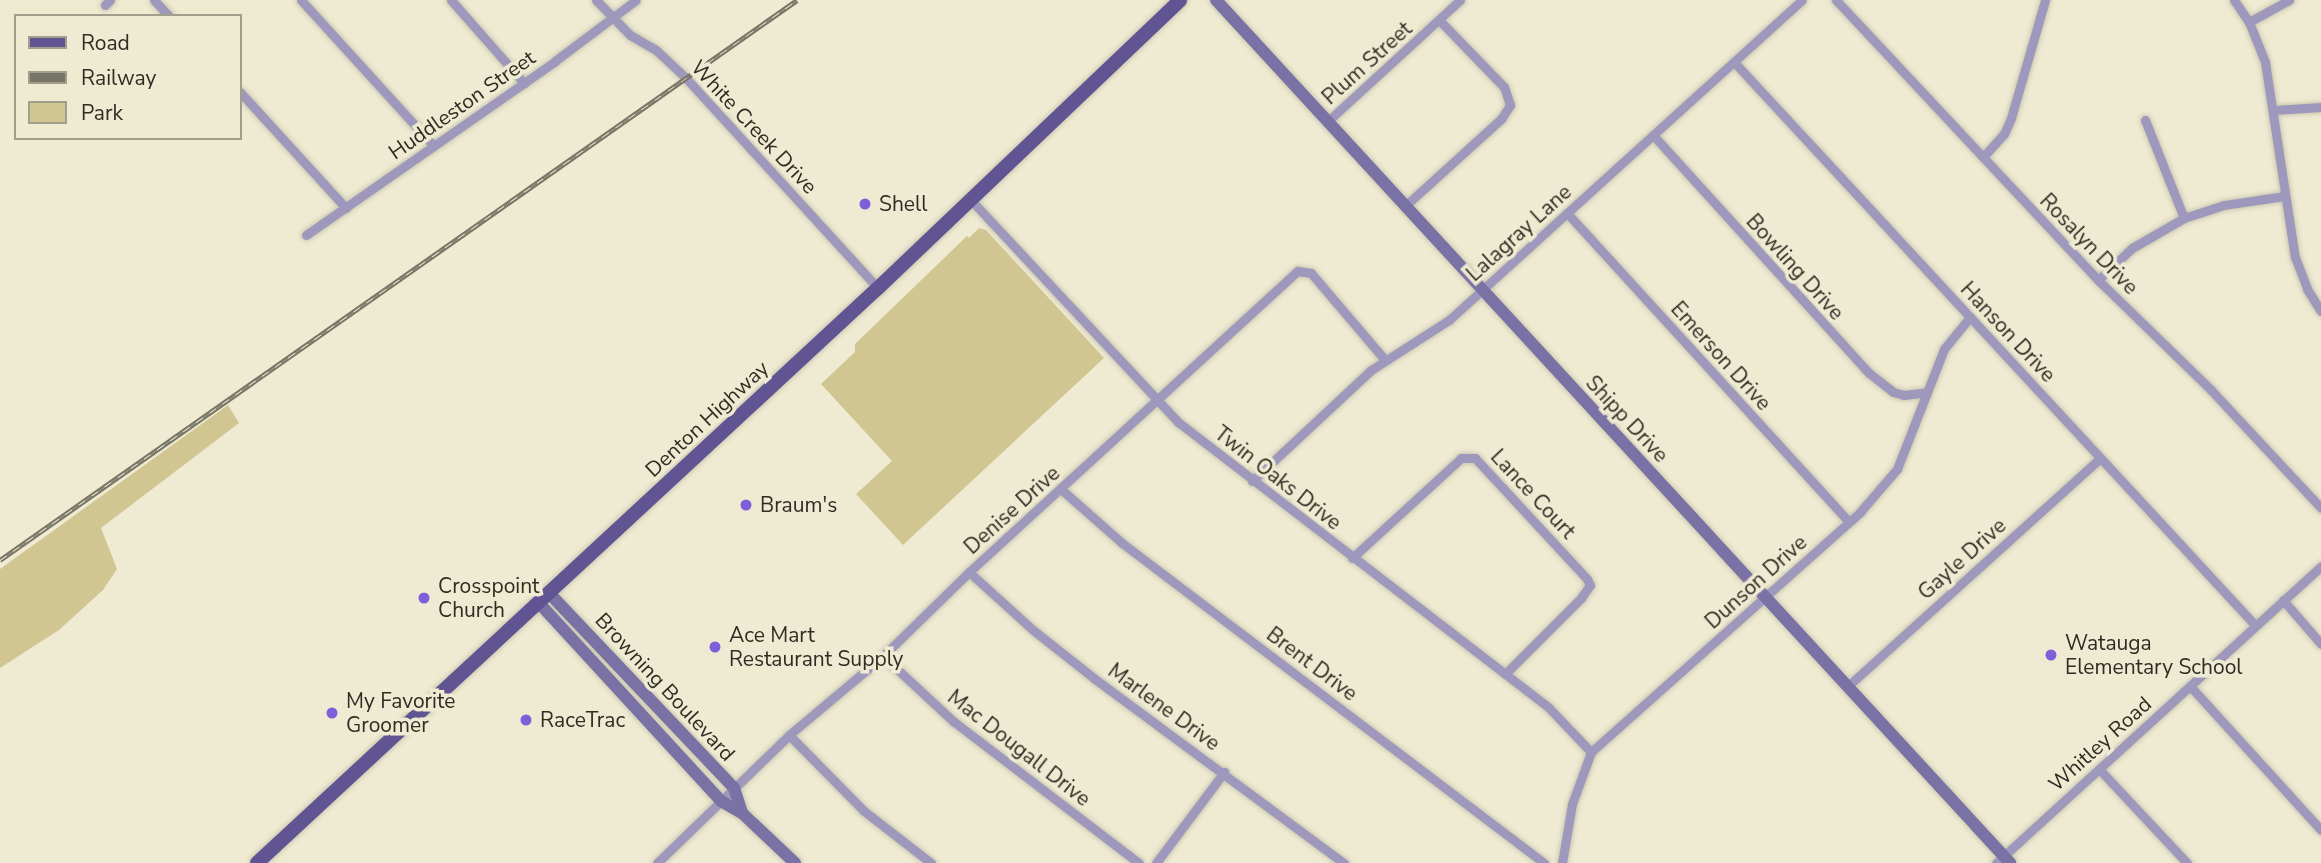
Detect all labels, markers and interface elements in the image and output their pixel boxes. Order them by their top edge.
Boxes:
legend [14,14,242,140]
street label: Plum Street [1317,16,1417,110]
text: Road [81,29,130,57]
street label: Huddleston Street [384,45,540,165]
street label: White Creek Drive [686,55,822,199]
text: Railway [81,64,156,92]
text: Park [81,99,123,127]
street label: Lalagray Lane [1461,179,1577,287]
street label: Rosalyn Drive [2035,188,2143,300]
place label: Shell [879,191,927,217]
marker: Shell [857,196,873,212]
street label: Bowling Drive [1741,209,1849,325]
street label: Hanson Drive [1955,277,2061,387]
street label: Emerson Drive [1666,296,1776,416]
street label: Denton Highway [640,356,774,482]
street label: Shipp Drive [1580,370,1674,468]
street label: Twin Oaks Drive [1210,421,1346,535]
street label: Lance Court [1485,444,1581,544]
street label: Denise Drive [959,460,1065,560]
place label: Braum's [760,492,837,518]
marker: Braum's [738,497,754,513]
street label: Gayle Drive [1913,513,2011,605]
street label: Dunson Drive [1700,530,1812,634]
place label: Crosspoint Church [438,573,539,623]
marker: Crosspoint Church [416,590,432,606]
street label: Browning Boulevard [590,608,740,766]
place label: Ace Mart Restaurant Supply [729,622,903,672]
street label: Brent Drive [1262,622,1362,706]
place label: Watauga Elementary School [2065,630,2243,680]
marker: Ace Mart Restaurant Supply [707,639,723,655]
marker: Watauga Elementary School [2043,647,2059,663]
street label: Marlene Drive [1103,658,1225,756]
street label: Mac Dougall Drive [943,684,1095,812]
place label: My Favorite Groomer [346,688,455,738]
street label: Whitley Road [2043,691,2157,797]
marker: My Favorite Groomer [324,705,340,721]
place label: RaceTrac [540,707,625,733]
marker: RaceTrac [518,712,534,728]

